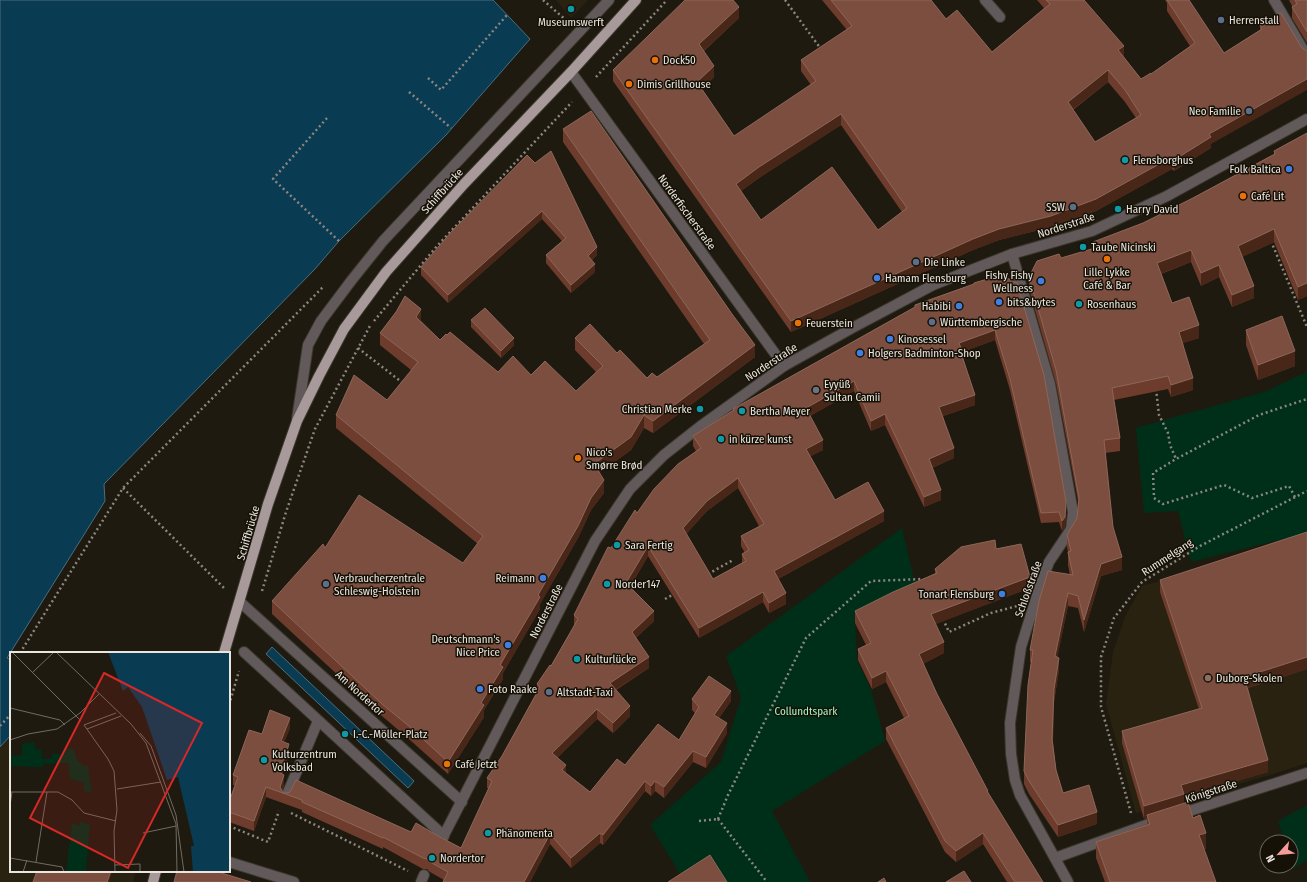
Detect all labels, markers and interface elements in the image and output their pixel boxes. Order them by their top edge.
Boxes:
marker: Museumswerft [566,4,576,14]
place label: Herrenstall [1229,14,1279,27]
marker: Herrenstall [1216,15,1226,25]
place label: Museumswerft [538,16,604,29]
place label: Dock50 [663,54,696,67]
marker: Dock50 [650,55,660,65]
place label: Dimis Grillhouse [637,78,711,91]
marker: Dimis Grillhouse [624,79,634,89]
place label: Neo Familie [1189,105,1241,118]
marker: Neo Familie [1244,106,1254,116]
place label: Flensborghus [1133,154,1194,167]
marker: Flensborghus [1120,155,1130,165]
place label: Folk Baltica [1230,163,1281,176]
marker: Folk Baltica [1284,164,1294,174]
street label: Schiffbrücke [419,166,466,217]
street label: Norderfischerstraße [655,172,718,252]
place label: Café Lit [1251,190,1285,203]
marker: Café Lit [1238,191,1248,201]
place label: SSW [1046,201,1065,214]
marker: SSW [1068,202,1078,212]
place label: Harry David [1126,203,1178,216]
marker: Harry David [1113,204,1123,214]
street label: Norderstraße [1036,210,1096,241]
place label: Taube Nicinski [1091,241,1156,254]
marker: Taube Nicinski [1078,242,1088,252]
marker: Lille Lykke Café & Bar [1102,254,1112,264]
place label: Die Linke [924,256,965,269]
marker: Die Linke [911,257,921,267]
place label: Lille Lykke Café & Bar [1083,266,1131,292]
place label: Fishy Fishy Wellness [985,269,1033,295]
place label: Hamam Flensburg [885,272,967,285]
marker: Hamam Flensburg [872,273,882,283]
marker: Fishy Fishy Wellness [1036,276,1046,286]
place label: bits&bytes [1007,296,1056,309]
marker: bits&bytes [994,297,1004,307]
place label: Rosenhaus [1087,298,1136,311]
marker: Rosenhaus [1074,299,1084,309]
place label: Habibi [922,300,951,313]
marker: Habibi [954,301,964,311]
place label: Württembergische [940,316,1022,329]
place label: Feuerstein [806,317,853,330]
marker: Württembergische [927,317,937,327]
marker: Feuerstein [793,318,803,328]
place label: Kinosessel [898,333,946,346]
marker: Kinosessel [885,334,895,344]
street label: Norderstraße [743,341,800,384]
place label: Holgers Badminton-Shop [868,347,981,360]
marker: Holgers Badminton-Shop [855,348,865,358]
place label: Eyyüß Sultan Camii [824,378,881,404]
marker: Eyyüß Sultan Camii [811,385,821,395]
place label: Christian Merke [622,403,692,416]
marker: Christian Merke [695,404,705,414]
place label: Bertha Meyer [750,405,810,418]
marker: Bertha Meyer [737,406,747,416]
place label: in kürze kunst [729,433,792,446]
marker: in kürze kunst [716,434,726,444]
place label: Nico's Smørre Brød [586,446,642,472]
marker: Nico's Smørre Brød [573,453,583,463]
street label: Schiffbrücke [235,504,262,562]
street label: Rummelgang [1139,536,1196,579]
place label: Sara Fertig [625,539,673,552]
marker: Sara Fertig [612,540,622,550]
street label: Schloßstraße [1012,559,1045,619]
place label: Verbraucherzentrale Schleswig-Holstein [334,572,425,598]
place label: Reimann [496,572,535,585]
marker: Reimann [538,573,548,583]
place label: Norder147 [615,578,661,591]
marker: Verbraucherzentrale Schleswig-Holstein [321,579,331,589]
marker: Norder147 [602,579,612,589]
street label: Norderstraße [527,582,566,641]
place label: Tonart Flensburg [919,588,995,601]
marker: Tonart Flensburg [997,589,1007,599]
place label: Deutschmann's Nice Price [431,633,500,659]
marker: Deutschmann's Nice Price [503,640,513,650]
inset map [10,652,230,872]
place label: Kulturlücke [585,653,636,666]
marker: Kulturlücke [572,654,582,664]
street label: Am Nordertor [333,668,387,719]
place label: Duborg-Skolen [1216,672,1283,685]
marker: Duborg-Skolen [1203,673,1213,683]
place label: Foto Raake [488,683,537,696]
marker: Foto Raake [475,684,485,694]
place label: Altstadt-Taxi [557,686,613,699]
marker: Altstadt-Taxi [544,687,554,697]
park label: Collundtspark [775,705,838,718]
place label: I.-C.-Möller-Platz [353,728,428,741]
marker: I.-C.-Möller-Platz [340,729,350,739]
place label: Kulturzentrum Volksbad [272,748,337,774]
marker: Kulturzentrum Volksbad [259,755,269,765]
place label: Café Jetzt [455,758,498,771]
marker: Café Jetzt [442,759,452,769]
street label: Königstraße [1184,777,1239,806]
place label: Phänomenta [496,827,553,840]
marker: Phänomenta [483,828,493,838]
north arrow [1259,834,1299,874]
place label: Nordertor [440,852,484,865]
text: N [1263,852,1278,864]
marker: Nordertor [427,853,437,863]

